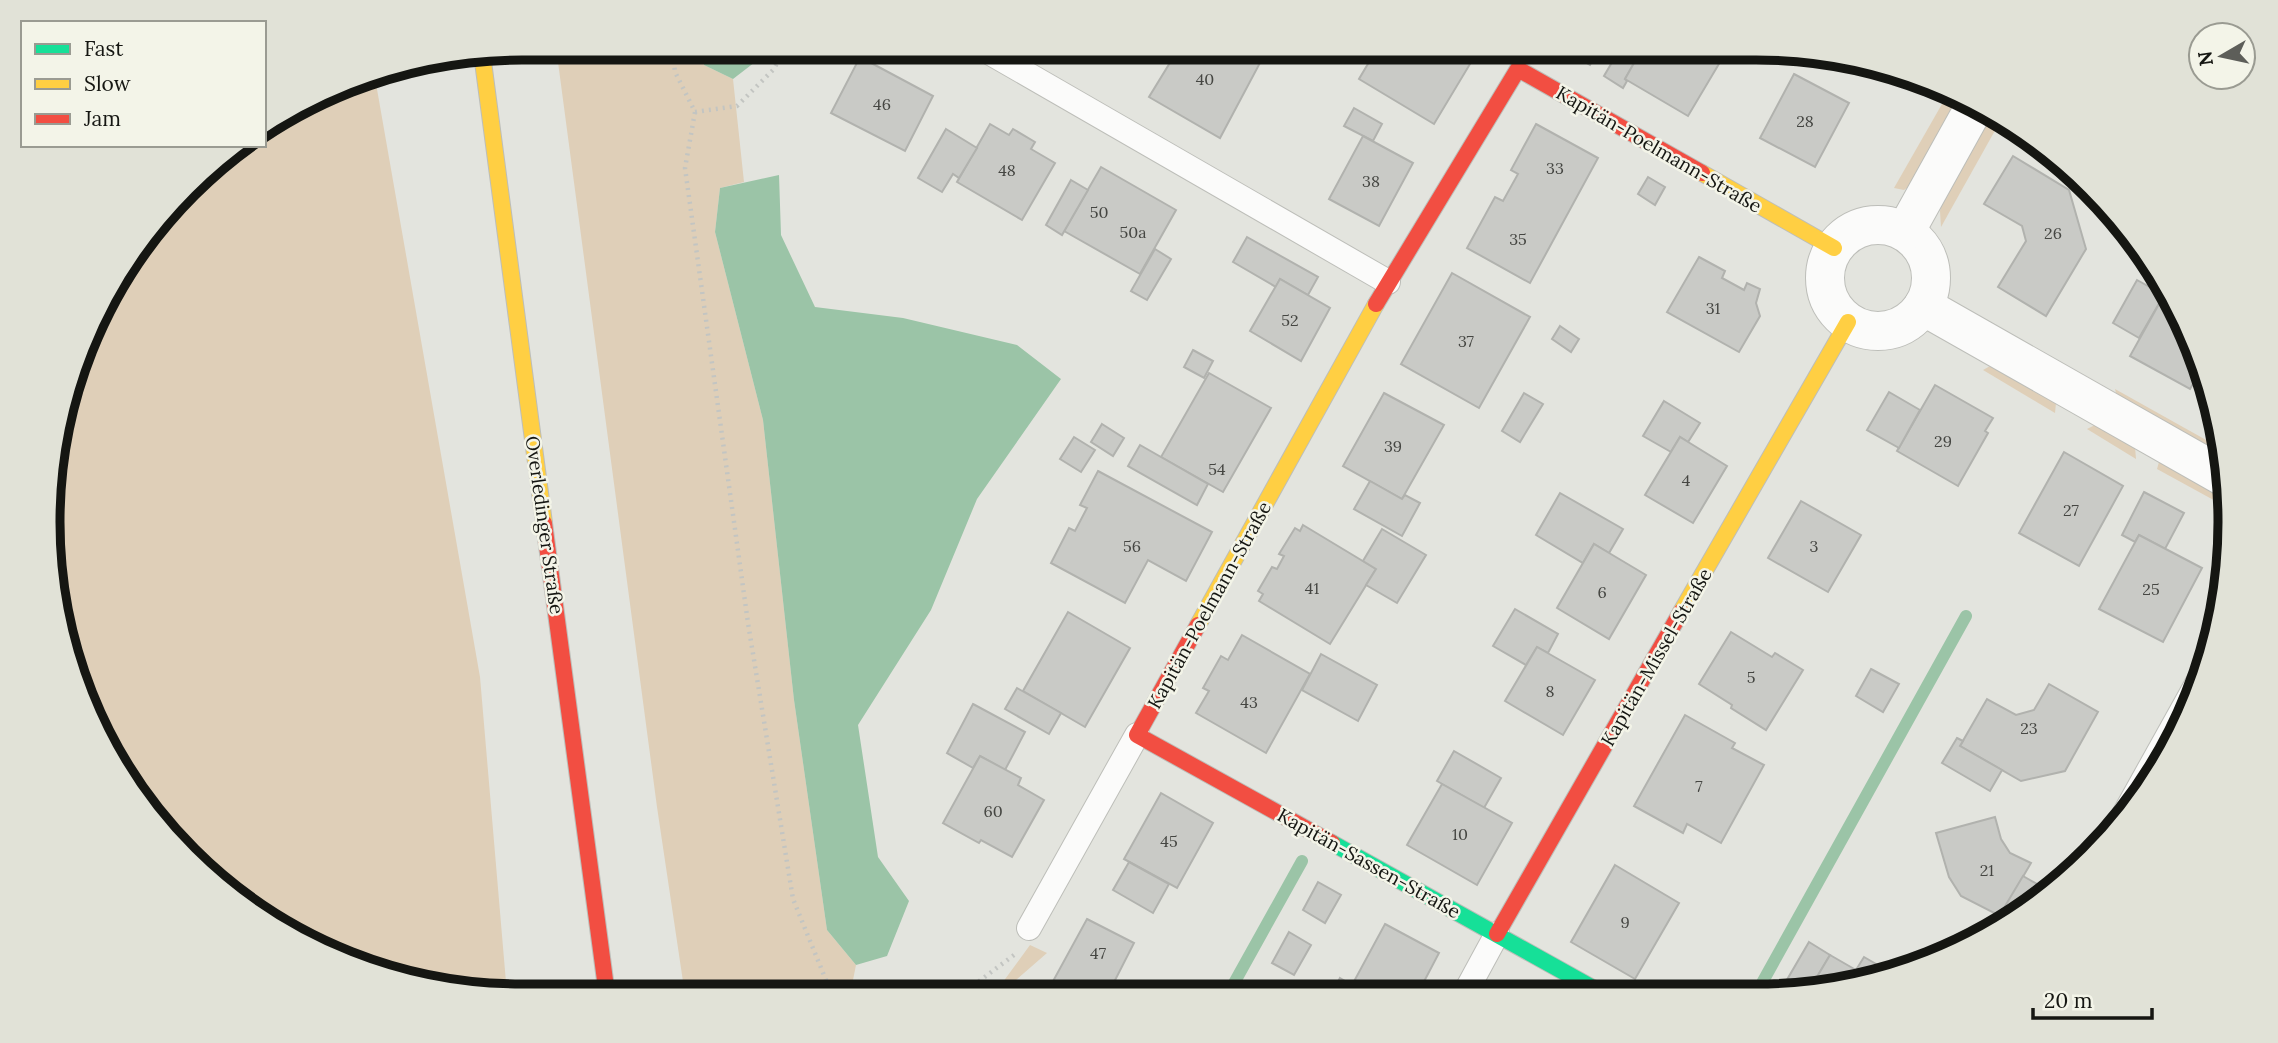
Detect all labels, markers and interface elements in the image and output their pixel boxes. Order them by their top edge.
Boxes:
legend [21,21,266,147]
north arrow [2187,21,2257,91]
text: Fast [84,35,124,62]
text: N [2192,49,2218,68]
house number: 40 [1196,69,1214,89]
text: Slow [84,70,131,97]
street label: Kapitän-Poelmann-Straße [1552,80,1766,218]
house number: 46 [873,94,891,114]
text: Jam [83,105,121,132]
house number: 28 [1796,111,1814,131]
house number: 33 [1546,158,1564,178]
house number: 48 [998,160,1016,180]
house number: 38 [1362,171,1380,191]
house number: 50 [1090,202,1108,222]
house number: 50a [1120,222,1146,242]
house number: 26 [2044,223,2062,243]
house number: 35 [1509,229,1527,249]
house number: 31 [1706,298,1721,318]
house number: 52 [1281,310,1299,330]
house number: 37 [1458,331,1475,351]
house number: 29 [1934,431,1952,451]
street label: Overledinger Straße [521,434,569,616]
house number: 39 [1384,436,1402,456]
house number: 54 [1208,459,1226,479]
house number: 4 [1682,470,1691,490]
street label: Kapitän-Poelmann-Straße [1142,497,1276,713]
house number: 27 [2063,500,2080,520]
house number: 56 [1123,536,1141,556]
house number: 3 [1810,536,1819,556]
street label: Kapitän-Missel-Straße [1595,564,1717,750]
house number: 41 [1305,578,1319,598]
house number: 25 [2142,579,2160,599]
house number: 6 [1597,582,1607,602]
house number: 5 [1747,667,1755,687]
house number: 8 [1546,681,1555,701]
house number: 43 [1240,692,1258,712]
house number: 23 [2020,718,2038,738]
house number: 7 [1695,776,1703,796]
house number: 60 [983,801,1003,821]
street label: Kapitän-Sassen-Straße [1273,803,1465,923]
house number: 10 [1452,824,1468,844]
house number: 45 [1160,831,1178,851]
house number: 21 [1980,860,1994,880]
house number: 9 [1620,912,1630,932]
house number: 47 [1090,943,1107,963]
scale bar [2033,976,2152,1020]
text: 20 m [2044,987,2093,1014]

